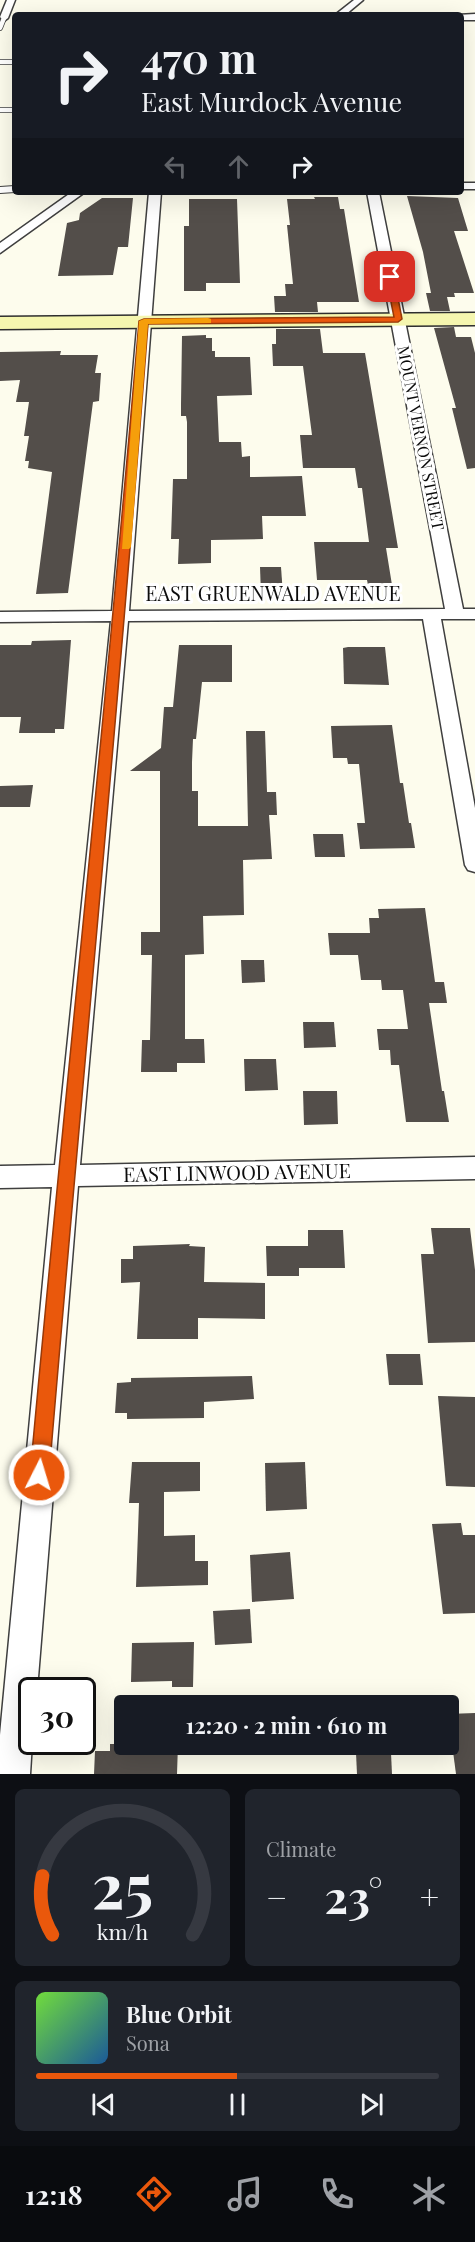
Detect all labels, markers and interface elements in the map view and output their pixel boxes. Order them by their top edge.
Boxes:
text: 470 m [141,29,257,85]
icon: right [42,36,120,114]
text: East Murdock Avenue [141,83,402,119]
icon: left [159,150,192,183]
icon: ahead [222,150,255,183]
icon: right [285,150,318,183]
pin [364,251,415,302]
icon: arrive [373,260,406,293]
street label: MOUNT VERNON STREET [393,344,450,532]
street label: EAST GRUENWALD AVENUE [145,579,401,606]
street label: EAST LINWOOD AVENUE [123,1156,351,1187]
position arrow [7,1443,71,1507]
speed limit sign: 30 [18,1677,96,1755]
text: 12:20 · 2 min · 610 m [186,1710,387,1740]
text: Climate [266,1835,336,1862]
text: 25 [92,1841,153,1925]
text: 23° [324,1865,383,1925]
text: − [266,1874,287,1918]
text: + [420,1874,439,1918]
text: km/h [97,1917,149,1945]
text: Blue Orbit [126,1999,232,2029]
text: Sona [126,2029,170,2056]
icon: previous [87,2088,120,2121]
icon: pause [221,2088,254,2121]
icon: next [355,2088,388,2121]
icon: directions [133,2173,175,2215]
icon: music [224,2173,266,2215]
icon: phone [316,2173,358,2215]
icon: climate [408,2173,450,2215]
text: 12:18 [25,2176,83,2212]

